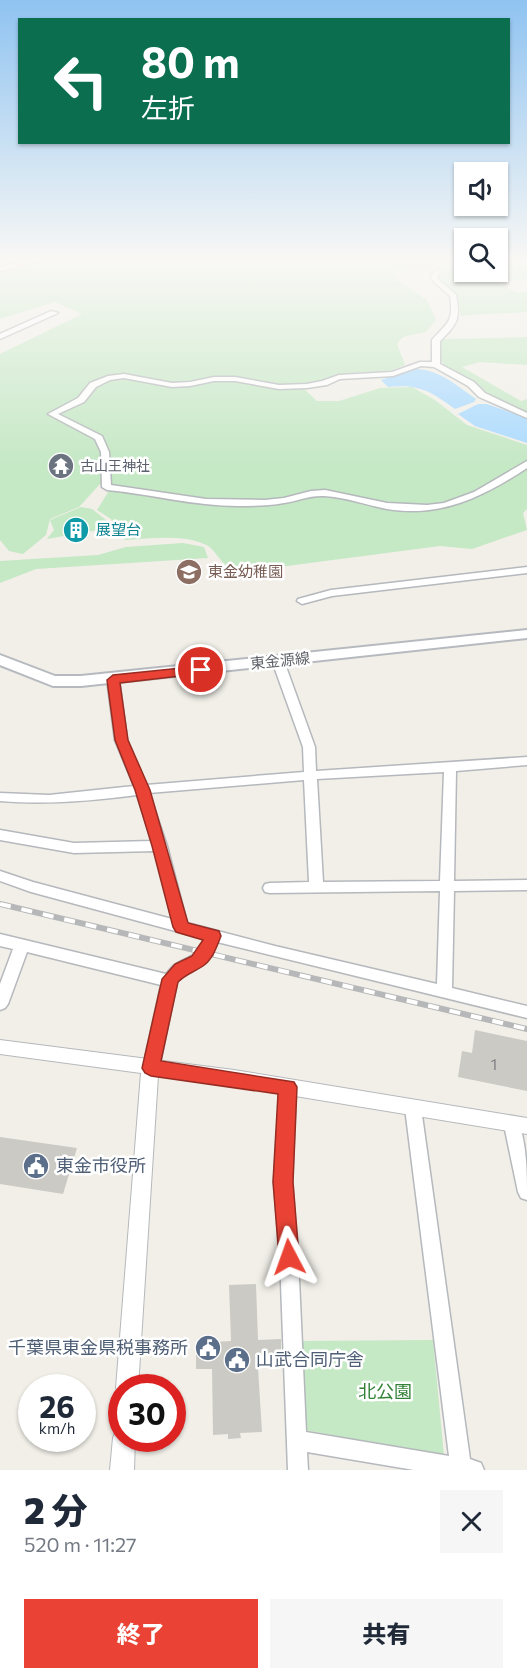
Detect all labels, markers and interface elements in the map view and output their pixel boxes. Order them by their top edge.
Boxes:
text: 80 m [141,35,240,87]
icon: left [42,42,120,120]
text: 左折 [141,91,195,124]
map controls [454,162,508,282]
button: sound [454,162,508,216]
button: search [454,228,508,282]
temple icon: 古山王神社 [46,451,76,481]
place label: 古山王神社 [80,457,150,474]
building icon: 展望台 [61,515,91,545]
place label: 展望台 [96,520,141,538]
school or university icon: 東金幼稚園 [174,557,204,587]
place label: 東金幼稚園 [208,562,283,580]
pin [175,644,226,695]
street label: 東金源線 [249,648,311,672]
icon: arrive [184,653,217,686]
house number: 1 [491,1055,497,1073]
public building icon: 東金市役所 [21,1151,51,1181]
place label: 東金市役所 [56,1154,146,1176]
position arrow [257,1225,321,1289]
public building icon: 千葉県東金県税事務所 [193,1333,223,1363]
place label: 千葉県東金県税事務所 [8,1336,188,1358]
public building icon: 山武合同庁舎 [222,1345,252,1375]
place label: 山武合同庁舎 [256,1348,364,1370]
speed limit sign: 30 [108,1374,186,1452]
park label: 北公園 [358,1380,412,1402]
text: 26 [39,1387,75,1424]
text: km/h [39,1419,75,1437]
text: 2 分 [24,1487,88,1531]
button: close [440,1490,503,1553]
text: 520 m · 11:27 [24,1532,137,1556]
button: 終了 [24,1599,258,1668]
button: 共有 [270,1599,503,1668]

